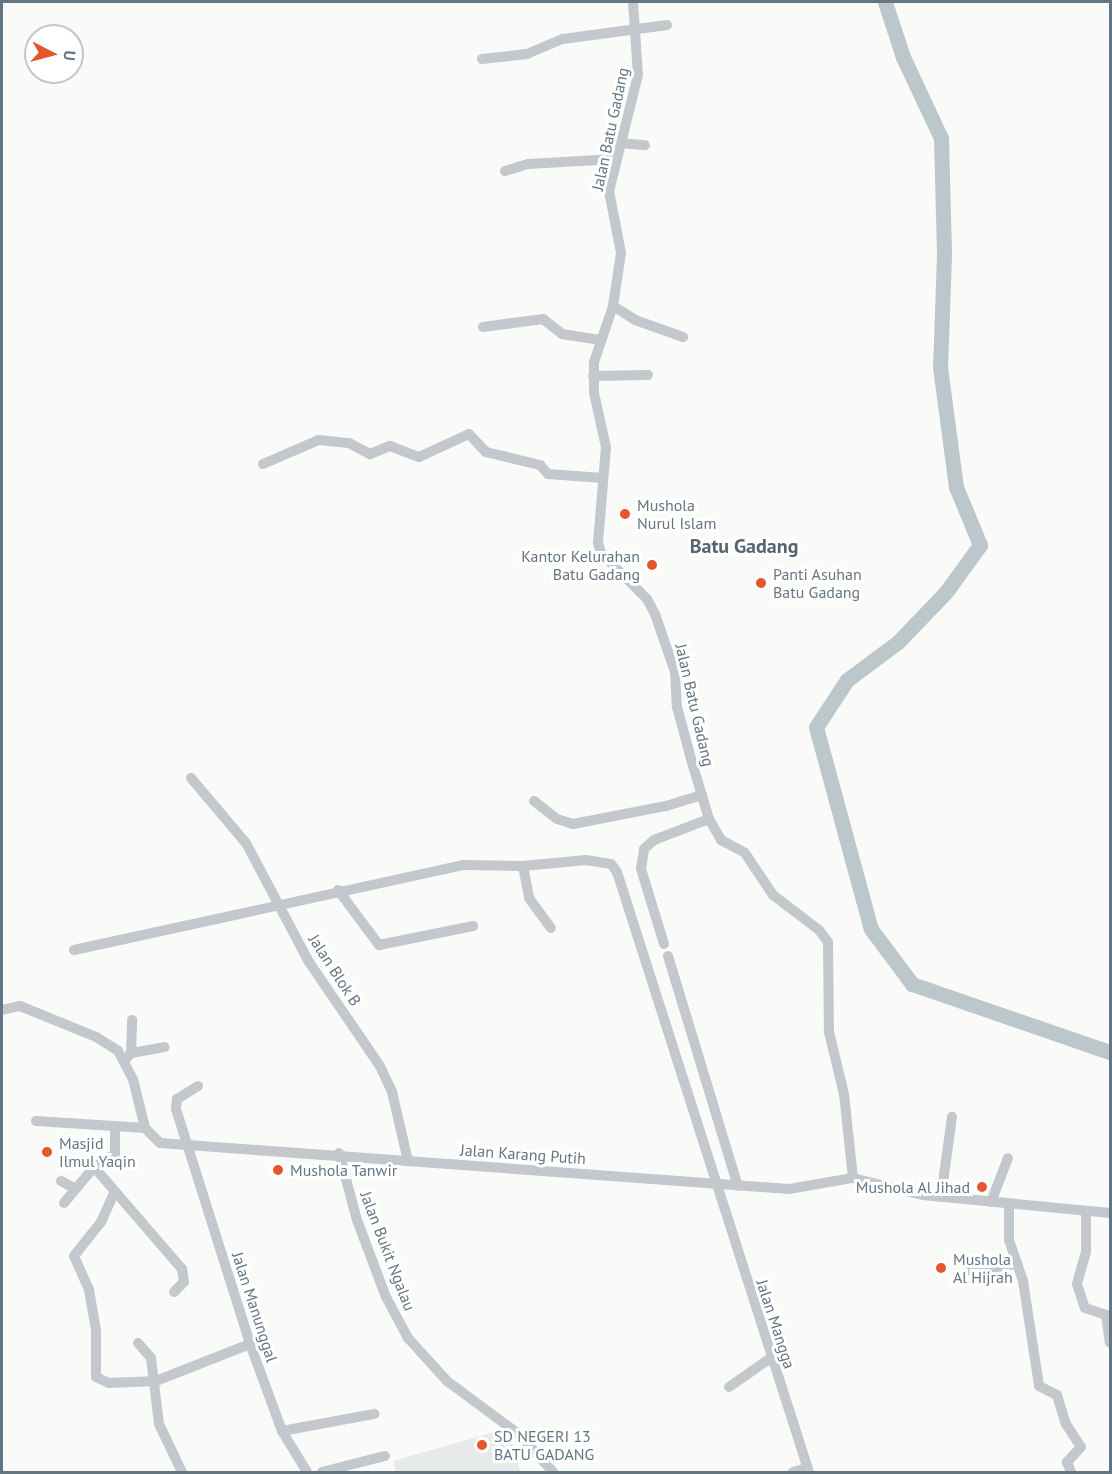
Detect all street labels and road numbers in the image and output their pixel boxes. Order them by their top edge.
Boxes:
street label: Jalan Batu Gadang [588,66,632,192]
street label: Jalan Batu Gadang [672,642,718,768]
street label: Jalan Blok B [305,930,365,1010]
street label: Jalan Karang Putih [460,1140,586,1168]
street label: Jalan Bukit Ngalau [356,1189,420,1313]
street label: Jalan Manunggal [228,1249,282,1365]
street label: Jalan Mangga [753,1277,799,1371]

